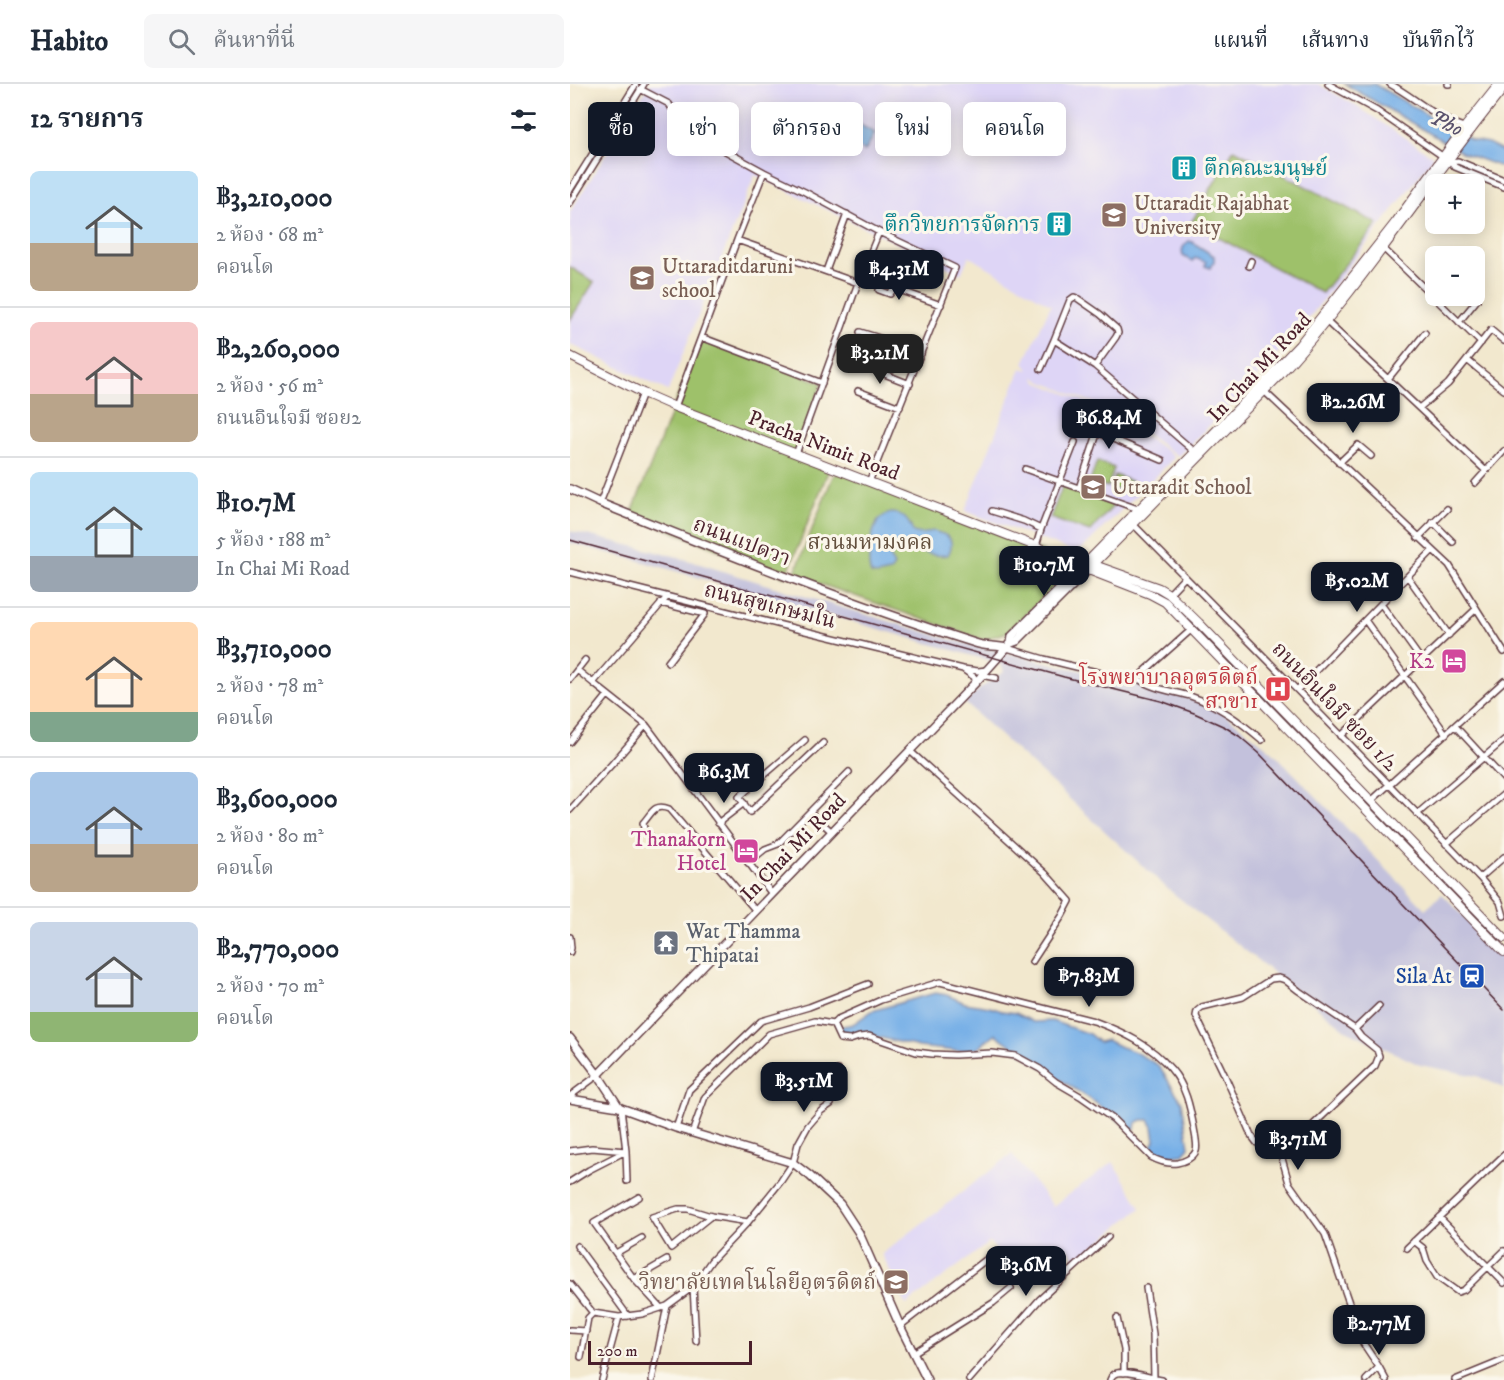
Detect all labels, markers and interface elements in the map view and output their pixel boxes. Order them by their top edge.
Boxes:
search box [144,14,564,68]
text: Habito [30,24,108,59]
icon: search [165,25,198,58]
text: ค้นหาที่นี่ [213,27,295,54]
text: แผนที่ [1213,28,1268,54]
text: เส้นทาง [1301,28,1369,54]
text: บันทึกไว้ [1402,28,1474,54]
chip: ซื้อ [588,102,655,156]
chip: เช่า [667,102,739,156]
chip: ตัวกรอง [751,102,863,156]
chip: ใหม่ [875,102,951,156]
chip: คอนโด [963,102,1066,156]
text: 12 รายการ [30,103,144,136]
icon: filters [507,104,540,137]
water label: Pho [1425,104,1467,143]
building icon: ตึกคณะมนุษย์ [1169,153,1199,183]
place label: ตึกคณะมนุษย์ [1204,155,1328,182]
map controls [1425,174,1485,306]
button: + [1425,174,1485,234]
text: ฿3,210,000 [216,182,332,215]
place label: Uttaradit Rajabhat University [1134,191,1289,241]
icon: home [78,195,150,267]
school or university icon: Uttaradit Rajabhat University [1099,200,1129,230]
building icon: ตึกวิทยการจัดการ [1044,209,1074,239]
place label: ตึกวิทยการจัดการ [884,212,1040,238]
text: 2 ห้อง · 68 m² [216,223,323,248]
button: − [1425,246,1485,306]
pin: ฿4.31M [850,250,948,301]
place label: Uttaraditdaruni school [662,254,793,304]
text: คอนโด [216,255,274,280]
text: ฿4.31M [869,257,930,282]
school or university icon: Uttaraditdaruni school [627,263,657,293]
street label: In Chai Mi Road [1202,307,1318,428]
text: ฿2,260,000 [216,333,340,366]
pin: ฿3.21M [831,334,929,385]
text: ฿3.21M [851,341,909,366]
icon: home [78,346,150,418]
text: 2 ห้อง · 56 m² [216,374,323,399]
pin: ฿2.26M [1304,383,1402,434]
text: ฿2.26M [1321,390,1385,415]
pin: ฿6.84M [1060,399,1158,450]
street label: Pracha Nimit Road [744,405,904,487]
text: ถนนอินใจมี ซอย2 [216,406,361,431]
text: ฿6.84M [1076,406,1142,431]
school or university icon: Uttaradit School [1078,472,1108,502]
place label: Uttaradit School [1112,475,1252,501]
text: ฿10.7M [216,487,296,520]
icon: home [78,496,150,568]
street label: ถนนแปดวา [689,511,794,572]
text: 5 ห้อง · 188 m² [216,528,330,553]
park label: สวนมหามงคล [808,530,932,556]
pin: ฿10.7M [995,546,1093,597]
text: ฿10.7M [1013,553,1075,578]
text: In Chai Mi Road [216,557,350,582]
pin: ฿5.02M [1308,562,1406,613]
text: ฿5.02M [1325,569,1389,594]
street label: ถนนสุขเกษมใน [701,574,839,635]
text: ฿3,710,000 [216,633,332,666]
street label: ถนนอินใจมี ซอย 1/2 [1266,634,1405,777]
icon: home [78,646,150,718]
hotel icon: K2 [1439,646,1469,676]
place label: K2 [1409,649,1435,675]
place label: โรงพยาบาลอุตรดิตถ์ สาขา1 [1078,662,1258,715]
text: 2 ห้อง · 78 m² [216,674,323,699]
hospital icon: โรงพยาบาลอุตรดิตถ์ สาขา1 [1263,674,1293,704]
text: คอนโด [216,706,274,731]
pin: ฿6.3M [682,753,766,804]
text: ฿6.3M [698,760,750,785]
text: ฿3,600,000 [216,783,338,816]
street label: In Chai Mi Road [736,788,852,907]
icon: home [78,796,150,868]
text: 2 ห้อง · 80 m² [216,824,324,849]
place label: Thanakorn Hotel [631,827,727,877]
hotel icon: Thanakorn Hotel [731,836,761,866]
text: คอนโด [216,856,274,881]
place label: Wat Thamma Thipatai [685,919,801,969]
temple icon: Wat Thamma Thipatai [651,928,681,958]
text: ฿2,770,000 [216,933,339,966]
icon: home [78,946,150,1018]
pin: ฿7.83M [1040,957,1138,1008]
station icon: Sila At [1457,961,1487,991]
text: ฿7.83M [1058,964,1120,989]
place label: Sila At [1396,964,1452,990]
text: 2 ห้อง · 70 m² [216,974,324,999]
text: คอนโด [216,1006,274,1031]
pin: ฿3.51M [755,1062,853,1113]
text: ฿3.51M [775,1069,833,1094]
pin: ฿3.71M [1249,1120,1347,1171]
text: ฿3.71M [1269,1127,1327,1152]
pin: ฿3.6M [984,1246,1068,1297]
text: ฿3.6M [1000,1253,1052,1278]
place label: วิทยาลัยเทคโนโลยีอุตรดิตถ์ [639,1267,876,1296]
school or university icon: วิทยาลัยเทคโนโลยีอุตรดิตถ์ [881,1267,911,1297]
pin: ฿2.77M [1330,1305,1428,1356]
text: ฿2.77M [1347,1312,1411,1337]
scale bar [588,1338,752,1366]
text: 200 m [597,1341,638,1361]

